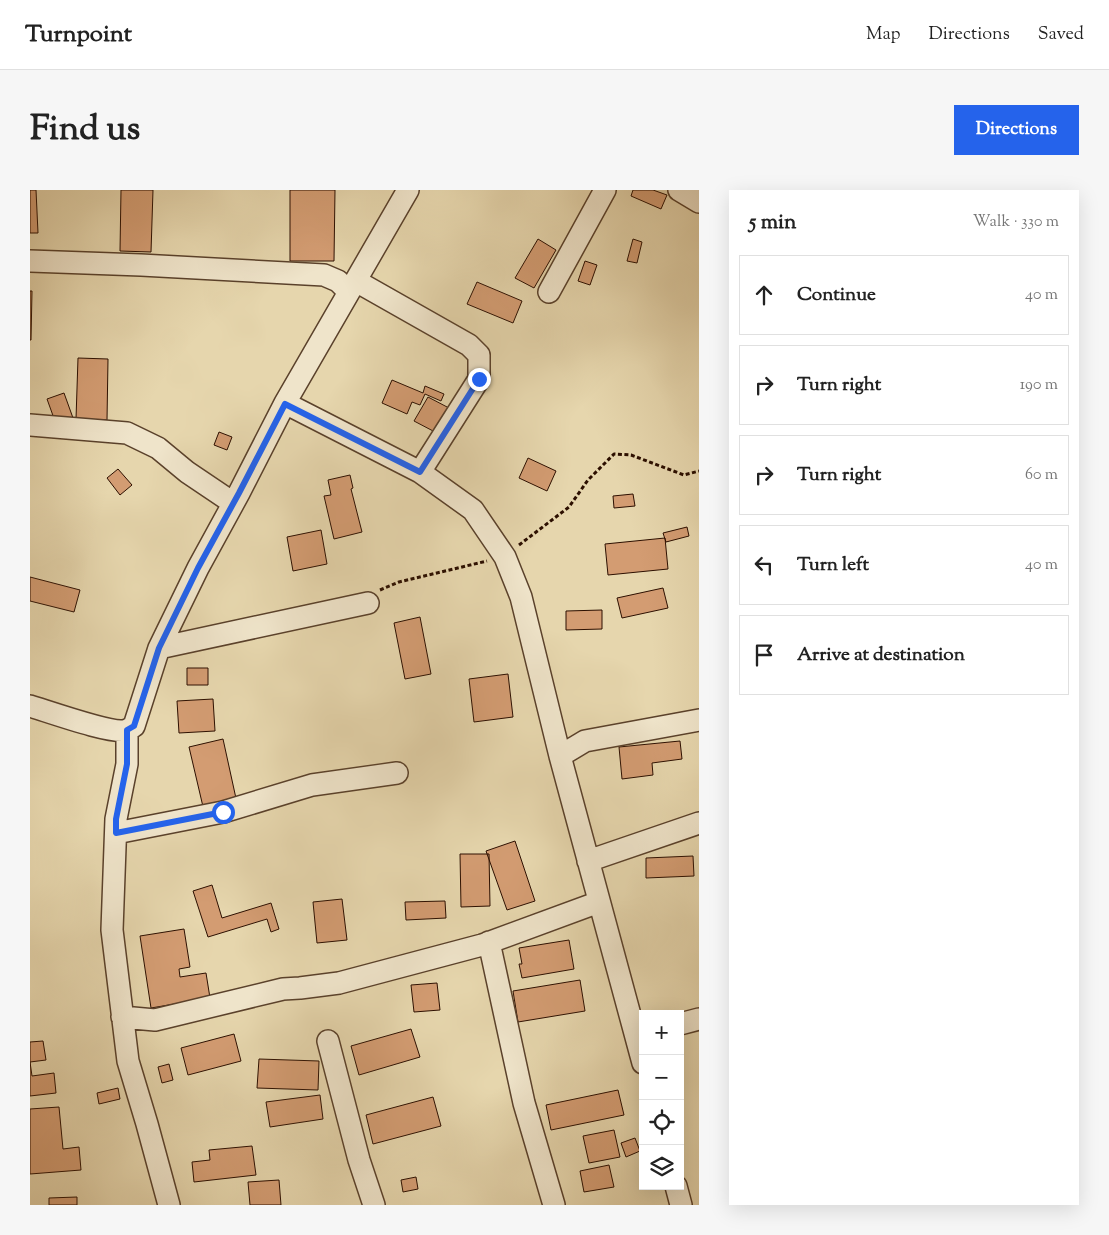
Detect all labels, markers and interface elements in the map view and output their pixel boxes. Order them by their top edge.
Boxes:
text: Turnpoint [25,18,132,52]
text: Map [866,22,901,48]
text: Directions [929,22,1010,48]
text: Saved [1038,22,1084,48]
text: Find us [30,105,140,156]
button: Directions [954,105,1079,155]
text: 5 min [749,208,796,238]
text: Walk · 330 m [973,211,1059,234]
icon: ahead [750,281,778,309]
text: Continue [797,282,876,309]
text: 40 m [1025,284,1058,307]
route end [468,368,491,391]
icon: right [750,371,778,399]
text: Turn right [797,372,881,399]
text: 190 m [1020,374,1058,397]
icon: right [750,461,778,489]
text: Turn right [797,462,881,489]
text: 60 m [1025,464,1058,487]
icon: left [750,551,778,579]
text: Turn left [797,552,869,579]
text: 40 m [1025,554,1058,577]
icon: arrive [750,641,778,669]
text: Arrive at destination [797,642,965,669]
route start [212,801,235,824]
map controls [639,1010,684,1190]
button: + [639,1010,684,1055]
button: − [639,1055,684,1100]
button: locate [639,1100,684,1145]
button: layers [639,1145,684,1190]

